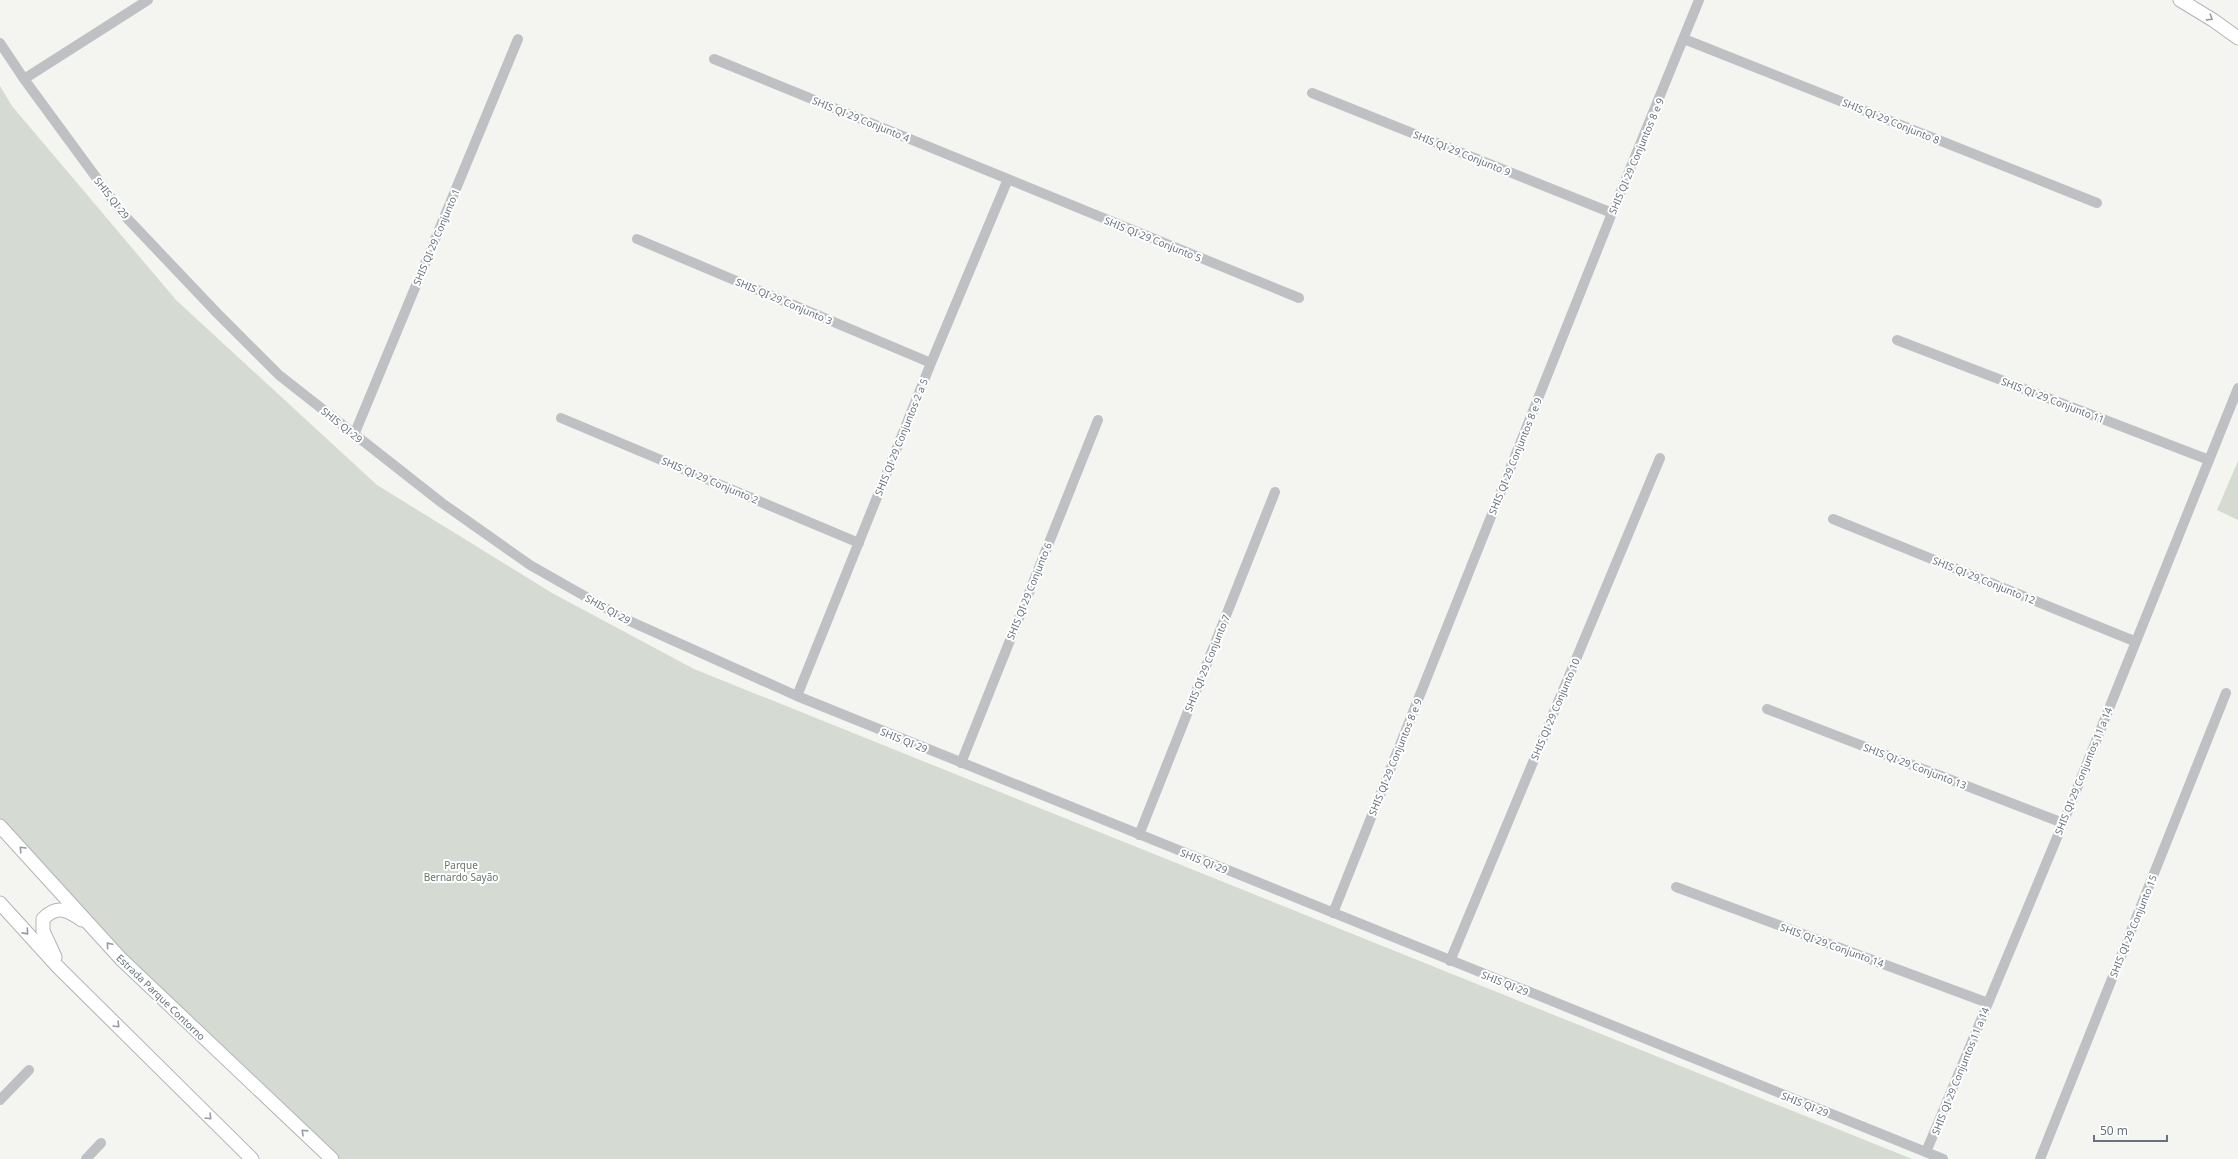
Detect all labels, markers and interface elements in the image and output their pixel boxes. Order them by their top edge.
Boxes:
one-way arrow [2206,13,2213,21]
street label: SHIS QI 29 Conjunto 4 [810,93,912,145]
street label: SHIS QI 29 Conjuntos 8 e 9 [1605,95,1667,216]
street label: SHIS QI 29 Conjunto 8 [1840,95,1942,147]
street label: SHIS QI 29 Conjunto 9 [1411,127,1513,179]
street label: SHIS QI 29 [91,174,133,222]
street label: SHIS QI 29 Conjunto 1 [409,187,463,287]
street label: SHIS QI 29 Conjunto 5 [1102,213,1204,265]
street label: SHIS QI 29 Conjunto 3 [734,274,835,328]
street label: SHIS QI 29 Conjunto 11 [1999,374,2107,426]
street label: SHIS QI 29 Conjuntos 2 a 5 [871,376,931,498]
street label: SHIS QI 29 Conjuntos 8 e 9 [1485,395,1545,517]
street label: SHIS QI 29 [318,404,366,446]
street label: SHIS QI 29 Conjunto 2 [660,453,761,507]
street label: SHIS QI 29 Conjunto 6 [1003,540,1055,642]
street label: SHIS QI 29 Conjunto 12 [1931,553,2038,607]
street label: SHIS QI 29 [583,591,633,627]
street label: SHIS QI 29 Conjunto 7 [1181,612,1233,714]
street label: SHIS QI 29 Conjunto 10 [1527,656,1583,762]
street label: SHIS QI 29 Conjuntos 8 e 9 [1365,696,1425,818]
street label: SHIS QI 29 Conjuntos 11 a 14 [2051,705,2115,837]
street label: SHIS QI 29 [878,724,930,756]
street label: SHIS QI 29 Conjunto 13 [1861,740,1969,792]
street label: SHIS QI 29 [1178,845,1230,877]
one-way arrow [19,846,26,854]
park label: Parque Bernardo Sayão [424,858,498,884]
street label: SHIS QI 29 Conjunto 15 [2106,872,2160,979]
street label: SHIS QI 29 Conjunto 14 [1778,920,1886,970]
one-way arrow [22,927,29,935]
one-way arrow [107,943,114,950]
street label: Estrada Parque Contorno [113,951,209,1043]
street label: SHIS QI 29 [1479,967,1531,999]
street label: SHIS QI 29 Conjuntos 11 a 14 [1928,1005,1992,1137]
one-way arrow [112,1020,120,1028]
street label: SHIS QI 29 [1779,1088,1831,1120]
one-way arrow [204,1112,212,1120]
scale bar [2094,1117,2167,1143]
text: 50 m [2100,1122,2128,1139]
one-way arrow [301,1129,309,1137]

